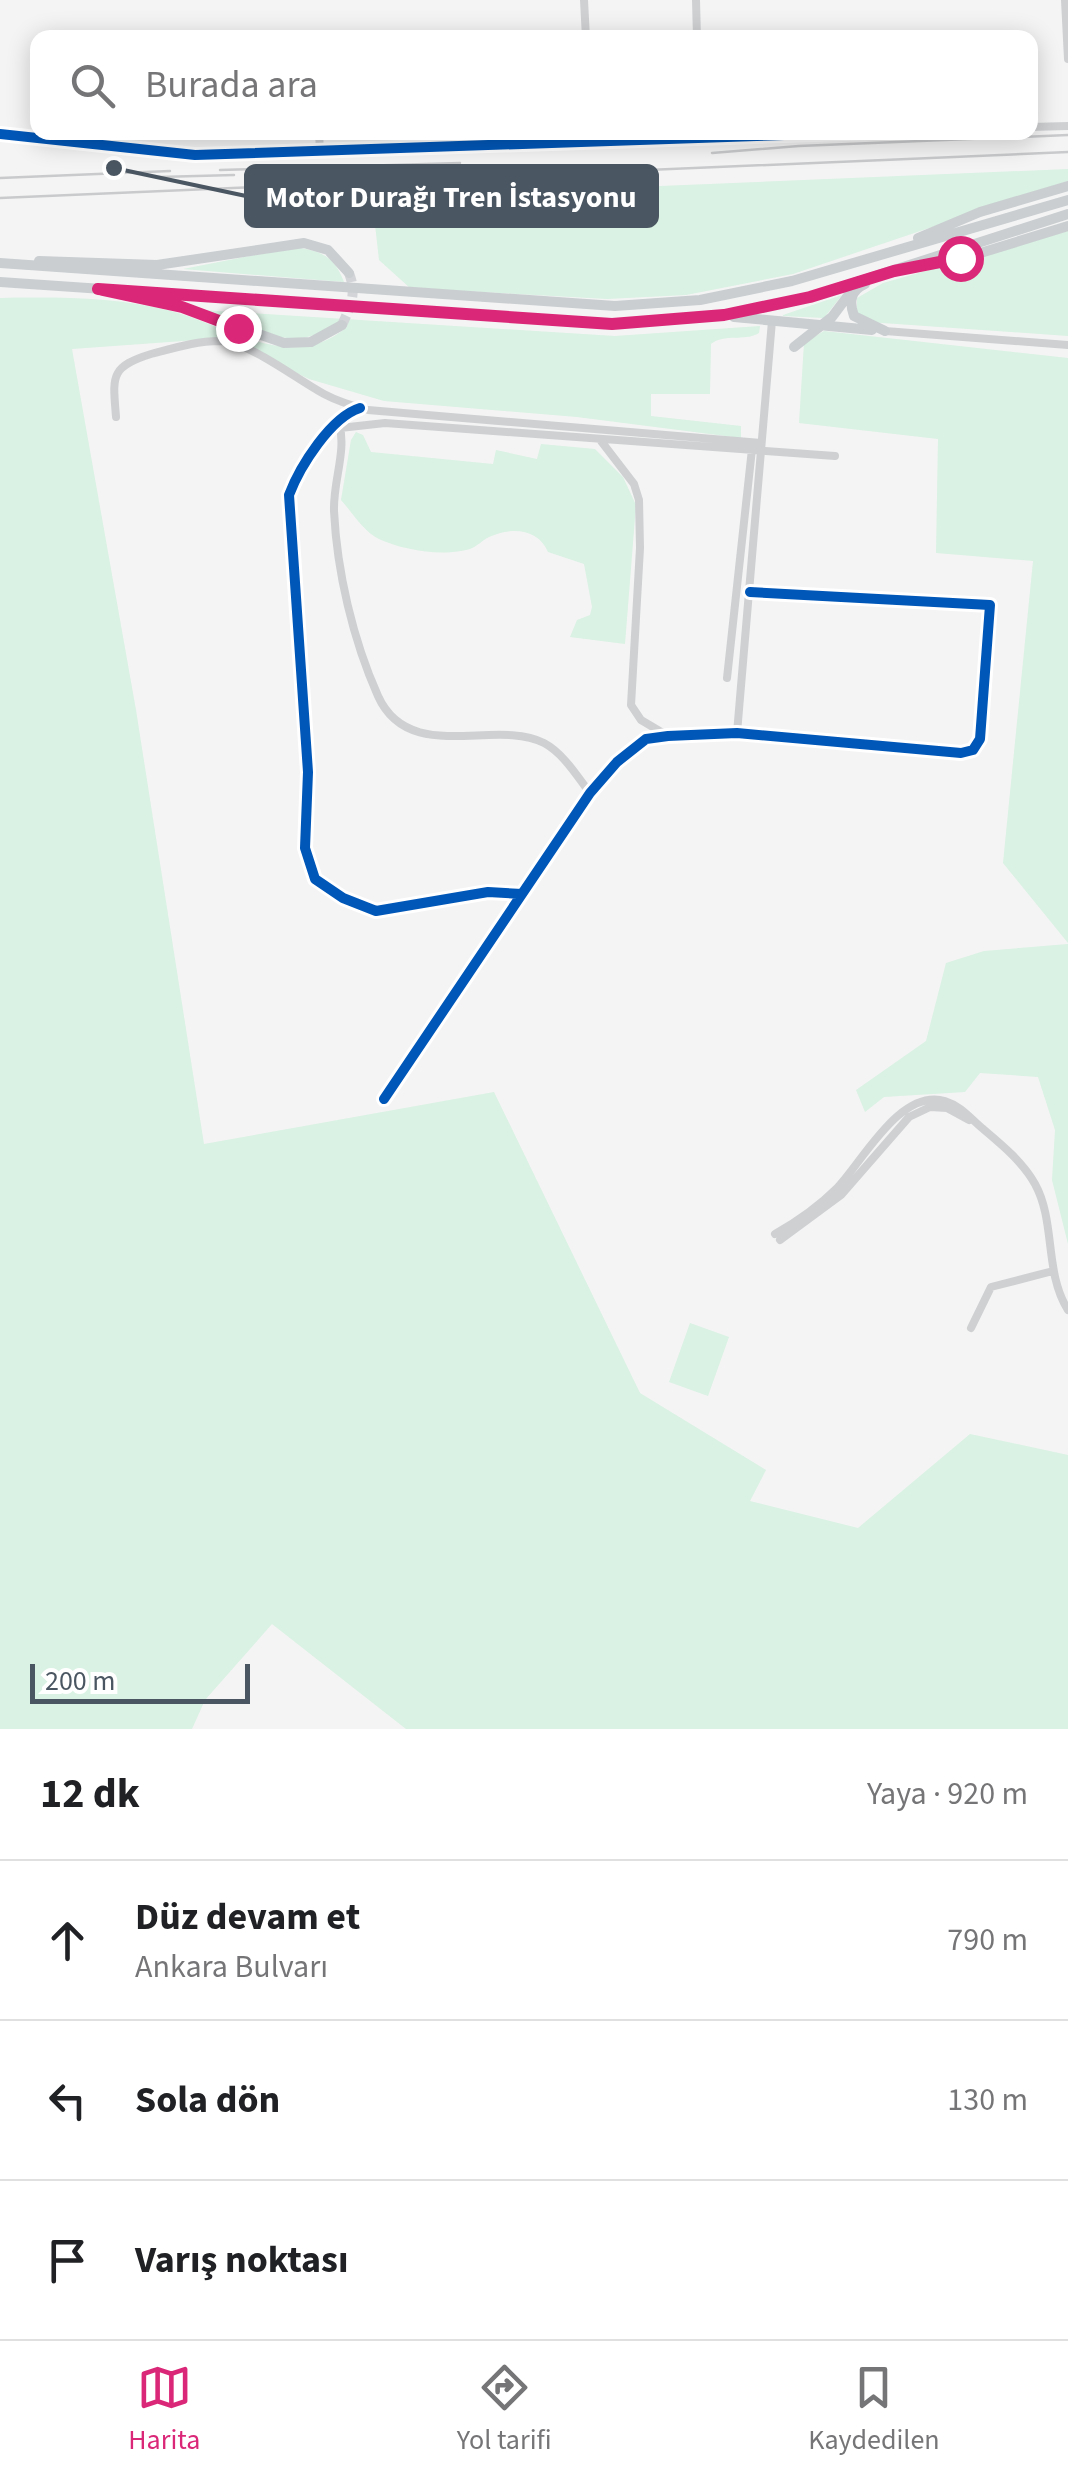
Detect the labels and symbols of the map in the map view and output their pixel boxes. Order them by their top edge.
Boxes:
callout: Motor Durağı Tren İstasyonu [246,166,657,226]
text: Motor Durağı Tren İstasyonu [265,176,637,219]
route start [938,236,984,282]
route end [216,306,262,352]
scale bar [30,1659,250,1704]

